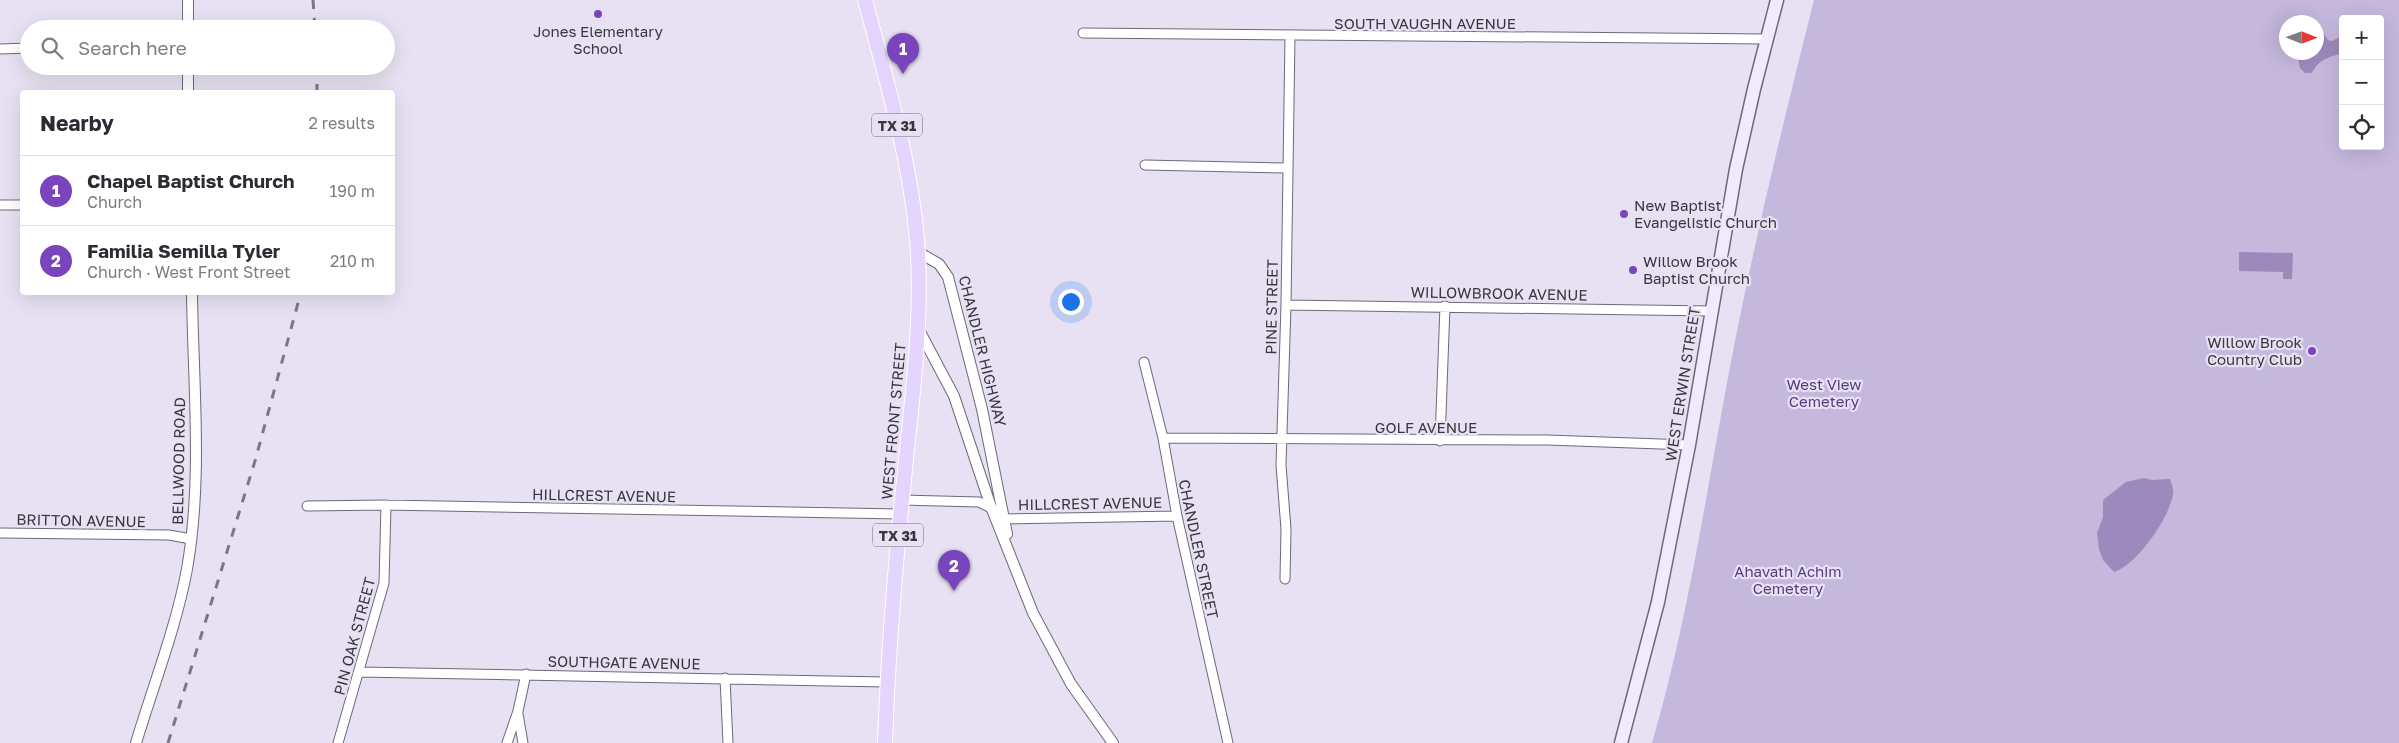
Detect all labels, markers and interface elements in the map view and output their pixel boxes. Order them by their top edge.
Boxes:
marker: Jones Elementary School [592,8,604,20]
street label: SOUTH VAUGHN AVENUE [1334,14,1516,32]
north arrow [2279,15,2324,60]
map controls [2339,15,2384,150]
button: + [2339,15,2384,60]
search box [20,20,395,75]
place label: Jones Elementary School [533,22,663,57]
pin: 1 [887,33,919,74]
icon: search [38,34,66,62]
text: Search here [78,36,187,59]
button: − [2339,60,2384,105]
button: locate [2339,105,2384,150]
text: Nearby [40,110,114,136]
text: 2 results [309,113,375,133]
road number: TX 31 [872,114,922,136]
text: Chapel Baptist Church [87,169,295,192]
text: 1 [52,181,60,201]
text: 190 m [329,181,375,201]
text: Church [87,192,142,212]
place label: New Baptist Evangelistic Church [1634,196,1777,231]
marker: New Baptist Evangelistic Church [1618,208,1630,220]
text: Familia Semilla Tyler [87,239,280,262]
text: 2 [51,251,61,271]
text: 210 m [330,251,375,271]
place label: Willow Brook Baptist Church [1643,252,1750,287]
street label: PINE STREET [1261,259,1281,355]
text: Church · West Front Street [87,262,290,282]
marker: Willow Brook Baptist Church [1627,264,1639,276]
street label: CHANDLER HIGHWAY [956,274,1011,429]
street label: WILLOWBROOK AVENUE [1410,282,1588,304]
your location [1058,289,1084,315]
street label: WEST ERWIN STREET [1661,305,1703,463]
place label: Willow Brook Country Club [2207,333,2303,368]
street label: WEST FRONT STREET [877,342,909,500]
marker: Willow Brook Country Club [2306,345,2318,357]
park label: West View Cemetery [1787,375,1861,410]
street label: BELLWOOD ROAD [168,397,188,525]
street label: GOLF AVENUE [1375,418,1477,436]
street label: CHANDLER STREET [1175,478,1223,620]
street label: HILLCREST AVENUE [532,485,676,505]
street label: HILLCREST AVENUE [1018,493,1162,513]
street label: BRITTON AVENUE [16,510,146,530]
road number: TX 31 [873,524,923,546]
pin: 2 [938,550,970,591]
park label: Ahavath Achim Cemetery [1734,562,1842,597]
street label: PIN OAK STREET [330,575,378,697]
street label: SOUTHGATE AVENUE [547,652,701,672]

